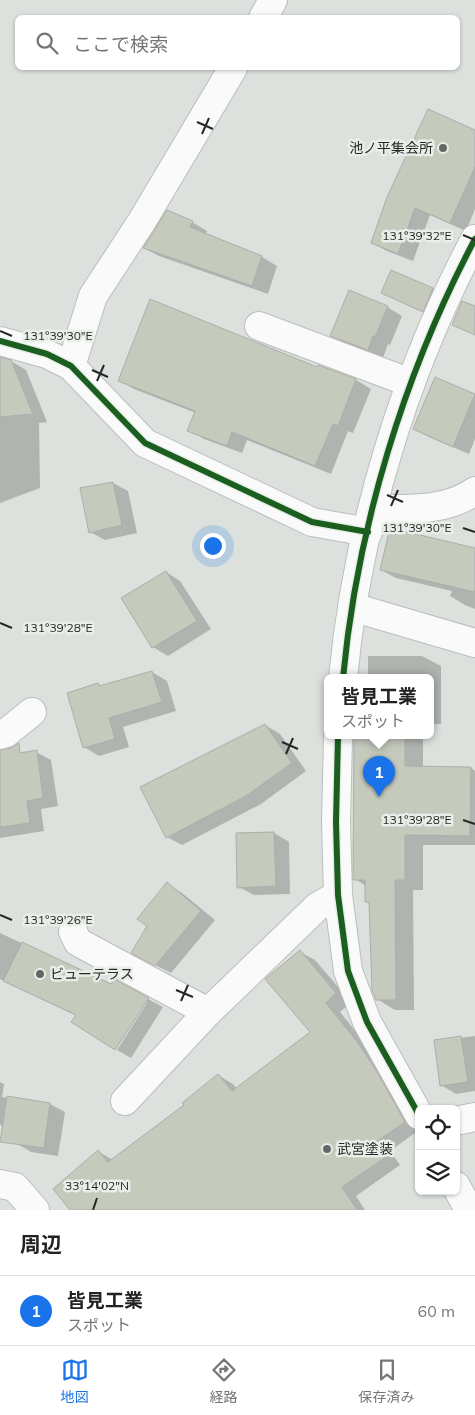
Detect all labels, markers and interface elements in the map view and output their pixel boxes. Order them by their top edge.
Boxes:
search box [15,15,460,70]
icon: search [33,29,61,57]
text: ここで検索 [73,32,168,56]
place label: 池ノ平集会所 [349,139,433,157]
marker: 池ノ平集会所 [437,142,449,154]
text: 131°39'32"E [382,228,452,243]
text: 131°39'30"E [23,328,93,343]
text: 131°39'30"E [382,520,452,535]
your location [200,533,226,559]
text: 131°39'28"E [23,620,93,635]
popup [324,674,434,739]
text: 皆見工業 [341,684,417,708]
text: スポット [341,711,405,731]
pin: 1 [363,756,395,797]
text: 131°39'28"E [382,812,452,827]
text: 131°39'26"E [23,912,93,927]
place label: ビューテラス [50,965,134,983]
marker: ビューテラス [34,968,46,980]
map controls [415,1105,460,1195]
button: locate [415,1105,460,1150]
place label: 武宮塗装 [337,1140,393,1158]
marker: 武宮塗装 [321,1143,333,1155]
button: layers [415,1150,460,1195]
text: 33°14'02"N [65,1178,129,1193]
text: 周辺 [20,1231,62,1257]
text: 皆見工業 [67,1288,143,1312]
text: 1 [31,1301,41,1321]
text: 60 m [418,1301,455,1321]
text: スポット [67,1315,131,1335]
tab: 地図 [61,1356,89,1406]
tab: 経路 [210,1356,238,1406]
tab: 保存済み [359,1356,415,1406]

